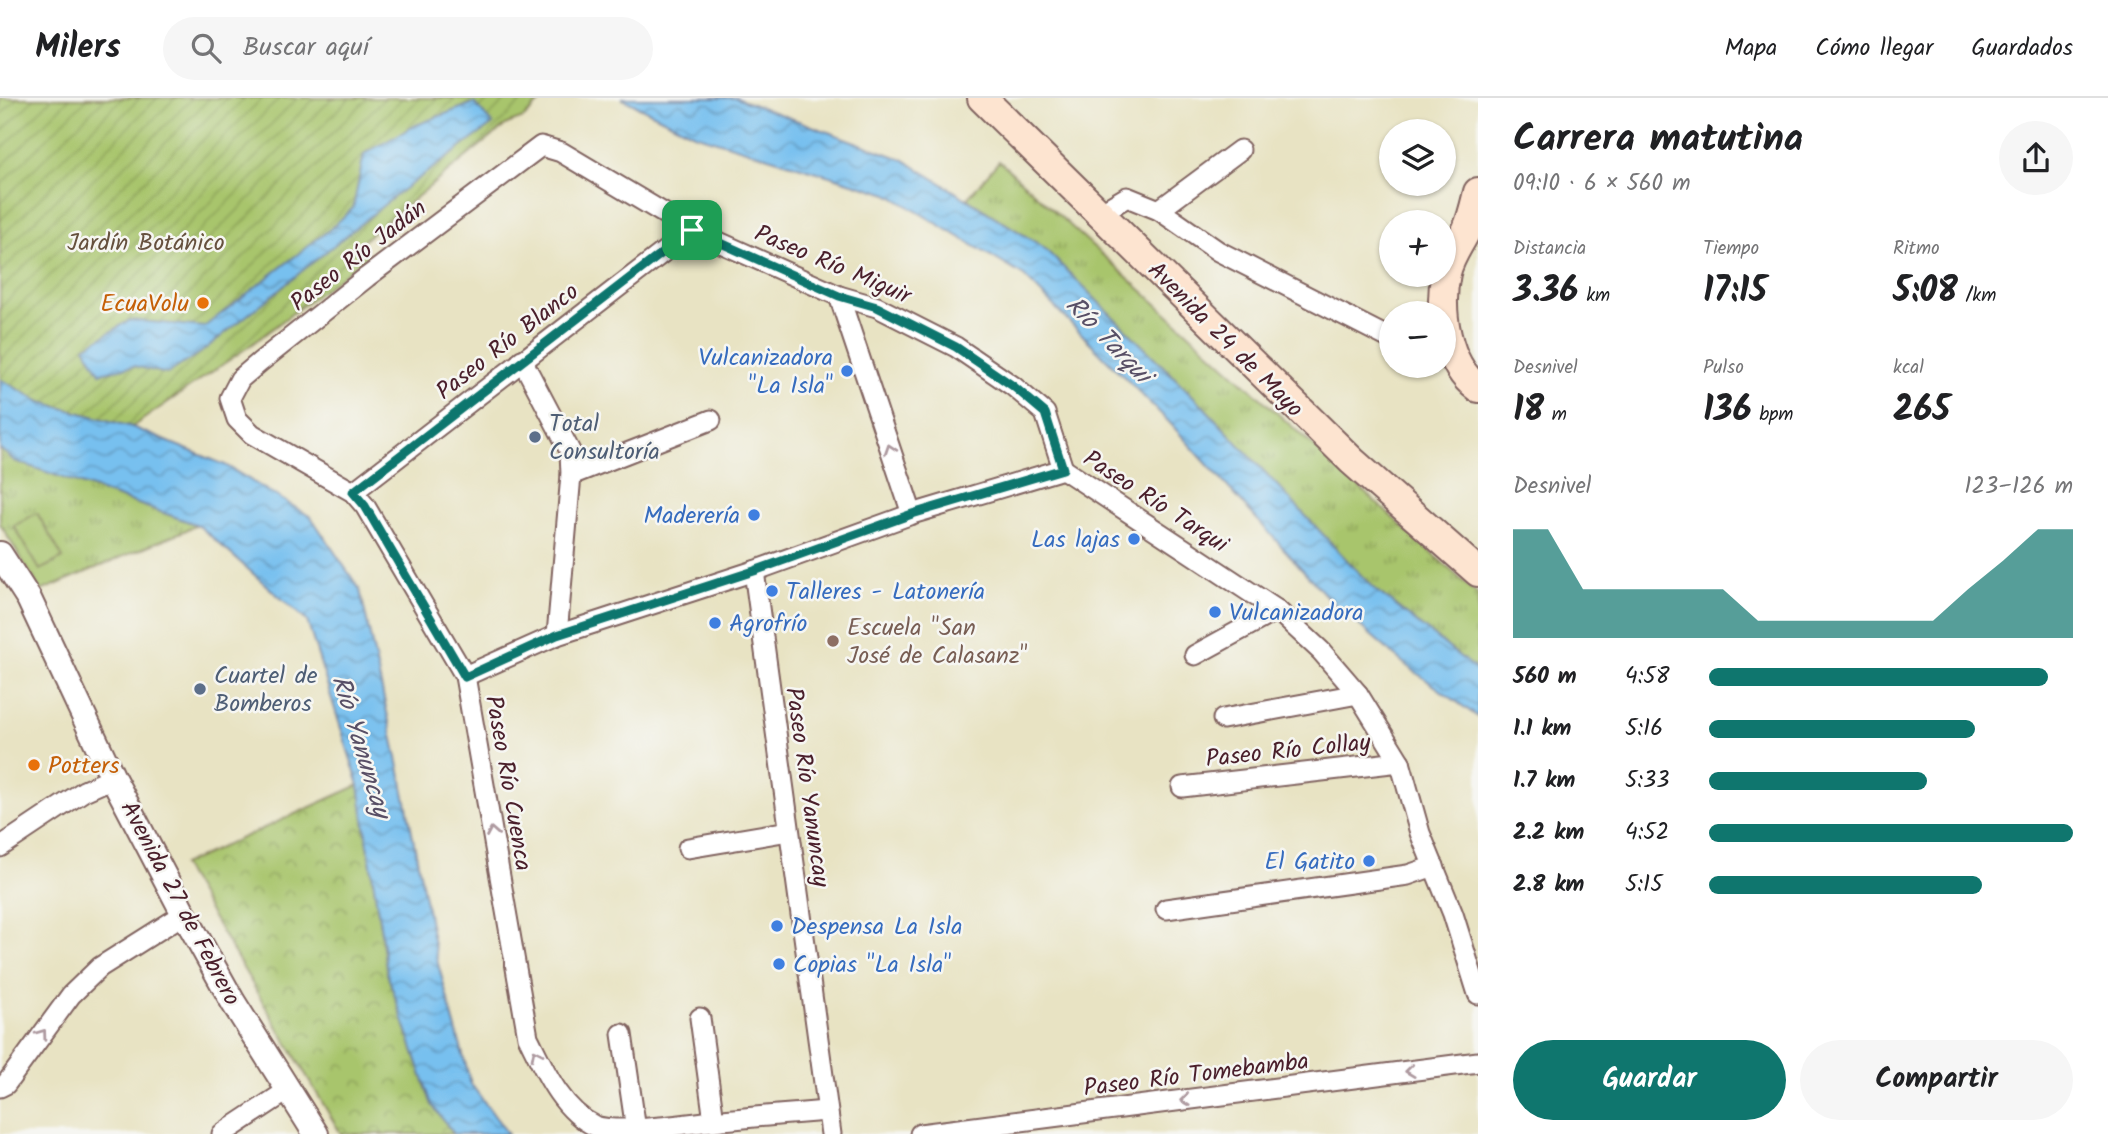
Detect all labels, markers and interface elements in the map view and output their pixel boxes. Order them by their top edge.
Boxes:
search box [163,17,653,80]
text: Milers [35,22,121,75]
text: Buscar aquí [243,27,369,69]
icon: search [187,29,225,67]
text: Mapa [1724,29,1777,68]
text: Cómo llegar [1815,29,1933,68]
text: Guardados [1971,29,2073,68]
text: Carrera matutina [1513,110,1803,170]
map controls [1379,119,1456,378]
button: layers [1379,119,1456,196]
button: share [1999,121,2073,195]
text: 09:10 · 6 × 560 m [1513,166,1691,202]
street label: Paseo Río Jadán [282,190,436,322]
pin [662,200,722,260]
button: + [1379,210,1456,287]
icon: arrive [673,211,711,249]
street label: Paseo Río Miguir [748,215,919,317]
park label: Jardín Botánico [67,224,225,263]
text: Distancia [1513,234,1586,264]
text: Tiempo [1703,234,1759,264]
text: Ritmo [1893,234,1940,264]
street label: Avenida 24 de Mayo [1137,253,1312,428]
text: 3.36 [1513,264,1579,320]
text: 17:15 [1703,264,1767,320]
text: 5:08 [1893,264,1958,320]
street label: Paseo Río Blanco [428,274,588,411]
text: km [1579,281,1610,311]
text: /km [1958,281,1996,311]
place label: EcuaVolu [100,285,189,324]
water label: Río Tarqui [1054,286,1165,398]
marker: EcuaVolu [195,295,211,311]
button: − [1379,301,1456,378]
place label: Vulcanizadora "La Isla" [699,339,833,406]
text: Desnivel [1513,353,1578,383]
text: Pulso [1703,353,1744,383]
text: kcal [1893,353,1924,383]
marker: Vulcanizadora "La Isla" [839,363,855,379]
text: 18 [1513,383,1544,439]
text: 136 [1703,383,1752,439]
text: 265 [1893,383,1950,439]
text: m [1544,400,1567,430]
text: bpm [1752,400,1794,430]
place label: Total Consultoría [549,405,660,472]
marker: Total Consultoría [527,429,543,445]
street label: Paseo Río Tarqui [1075,441,1237,565]
one-way arrow [884,444,898,456]
text: Desnivel [1513,469,1591,505]
text: 123–126 m [1964,469,2073,505]
place label: Maderería [643,497,740,536]
marker: Maderería [746,507,762,523]
place label: Las lajas [1031,521,1120,560]
marker: Las lajas [1126,531,1142,547]
place label: Talleres - Latonería [786,573,985,612]
marker: Talleres - Latonería [764,583,780,599]
place label: Vulcanizadora [1229,594,1364,633]
marker: Vulcanizadora [1207,604,1223,620]
place label: Agrofrío [729,605,807,644]
place label: Escuela "San José de Calasanz" [847,609,1027,676]
marker: Agrofrío [707,615,723,631]
marker: Escuela "San José de Calasanz" [825,633,841,649]
place label: Cuartel de Bomberos [214,657,318,724]
text: 560 m [1513,659,1577,695]
text: 4:58 [1625,659,1670,695]
water label: Río Yanuncay [319,670,403,827]
marker: Cuartel de Bomberos [192,681,208,697]
street label: Paseo Río Yanuncay [773,685,840,890]
street label: Paseo Río Cuenca [473,692,542,874]
text: 1.1 km [1513,711,1571,747]
text: 5:16 [1625,711,1663,747]
street label: Paseo Río Collay [1204,723,1373,780]
place label: Potters [48,747,119,786]
marker: Potters [26,757,42,773]
text: 1.7 km [1513,763,1575,799]
text: 5:33 [1625,763,1669,799]
street label: Avenida 27 de Febrero [109,794,250,1013]
text: 2.2 km [1513,815,1584,851]
text: 4:52 [1625,815,1669,851]
one-way arrow [485,826,500,838]
place label: El Gatito [1264,843,1355,882]
marker: El Gatito [1361,853,1377,869]
text: 2.8 km [1513,867,1584,903]
text: 5:15 [1625,867,1663,903]
place label: Despensa La Isla [791,908,962,947]
marker: Despensa La Isla [769,918,785,934]
place label: Copias "La Isla" [793,946,951,985]
marker: Copias "La Isla" [771,956,787,972]
one-way arrow [34,1030,46,1042]
button: Guardar [1513,1040,1786,1120]
button: Compartir [1800,1040,2073,1120]
street label: Paseo Río Tomebamba [1081,1042,1311,1109]
one-way arrow [531,1049,545,1061]
one-way arrow [1404,1063,1416,1078]
one-way arrow [1179,1092,1191,1107]

